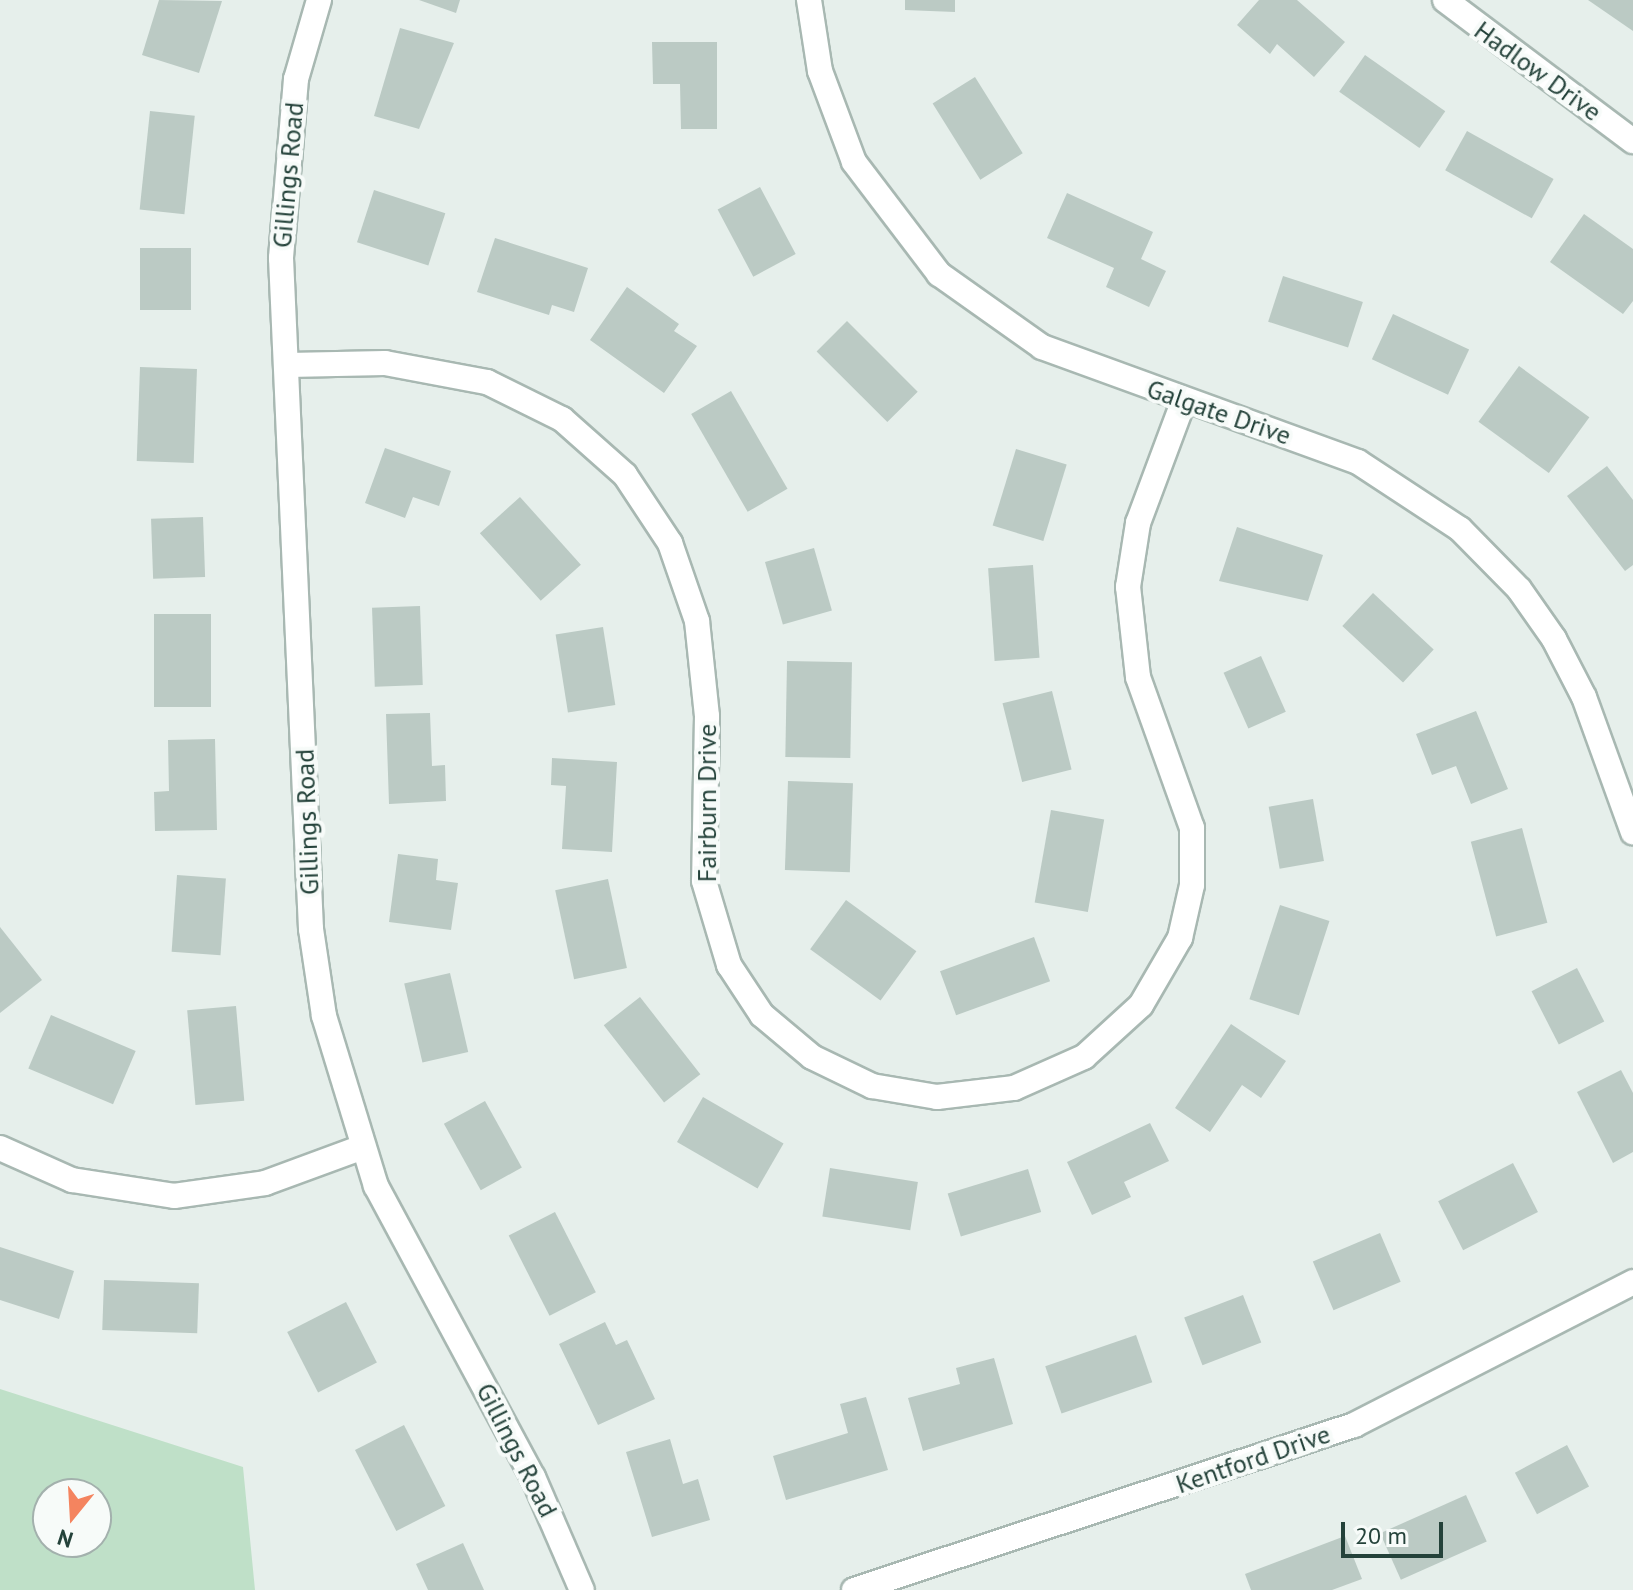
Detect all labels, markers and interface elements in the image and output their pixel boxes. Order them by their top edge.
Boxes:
street label: Hadlow Drive [1468,14,1608,128]
street label: Gillings Road [266,101,310,249]
street label: Galgate Drive [1143,373,1295,451]
street label: Fairburn Drive [691,724,723,882]
street label: Gillings Road [289,748,325,896]
street label: Gillings Road [470,1378,564,1522]
street label: Kentford Drive [1172,1418,1334,1500]
north arrow [32,1478,112,1558]
scale bar [1345,1506,1447,1556]
text: 20 m [1355,1520,1407,1551]
text: N [54,1523,76,1554]

